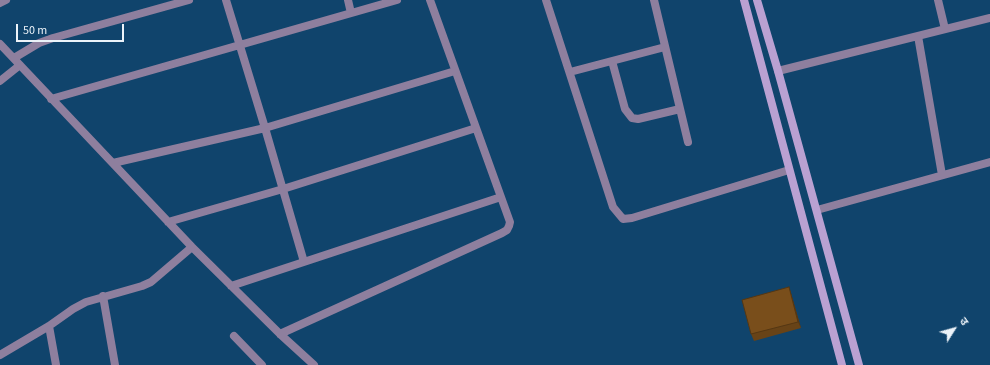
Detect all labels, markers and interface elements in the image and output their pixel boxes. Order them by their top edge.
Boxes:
scale bar [18,16,126,42]
text: 50 m [23,22,47,39]
north arrow [934,309,974,349]
text: उ [956,314,972,329]

